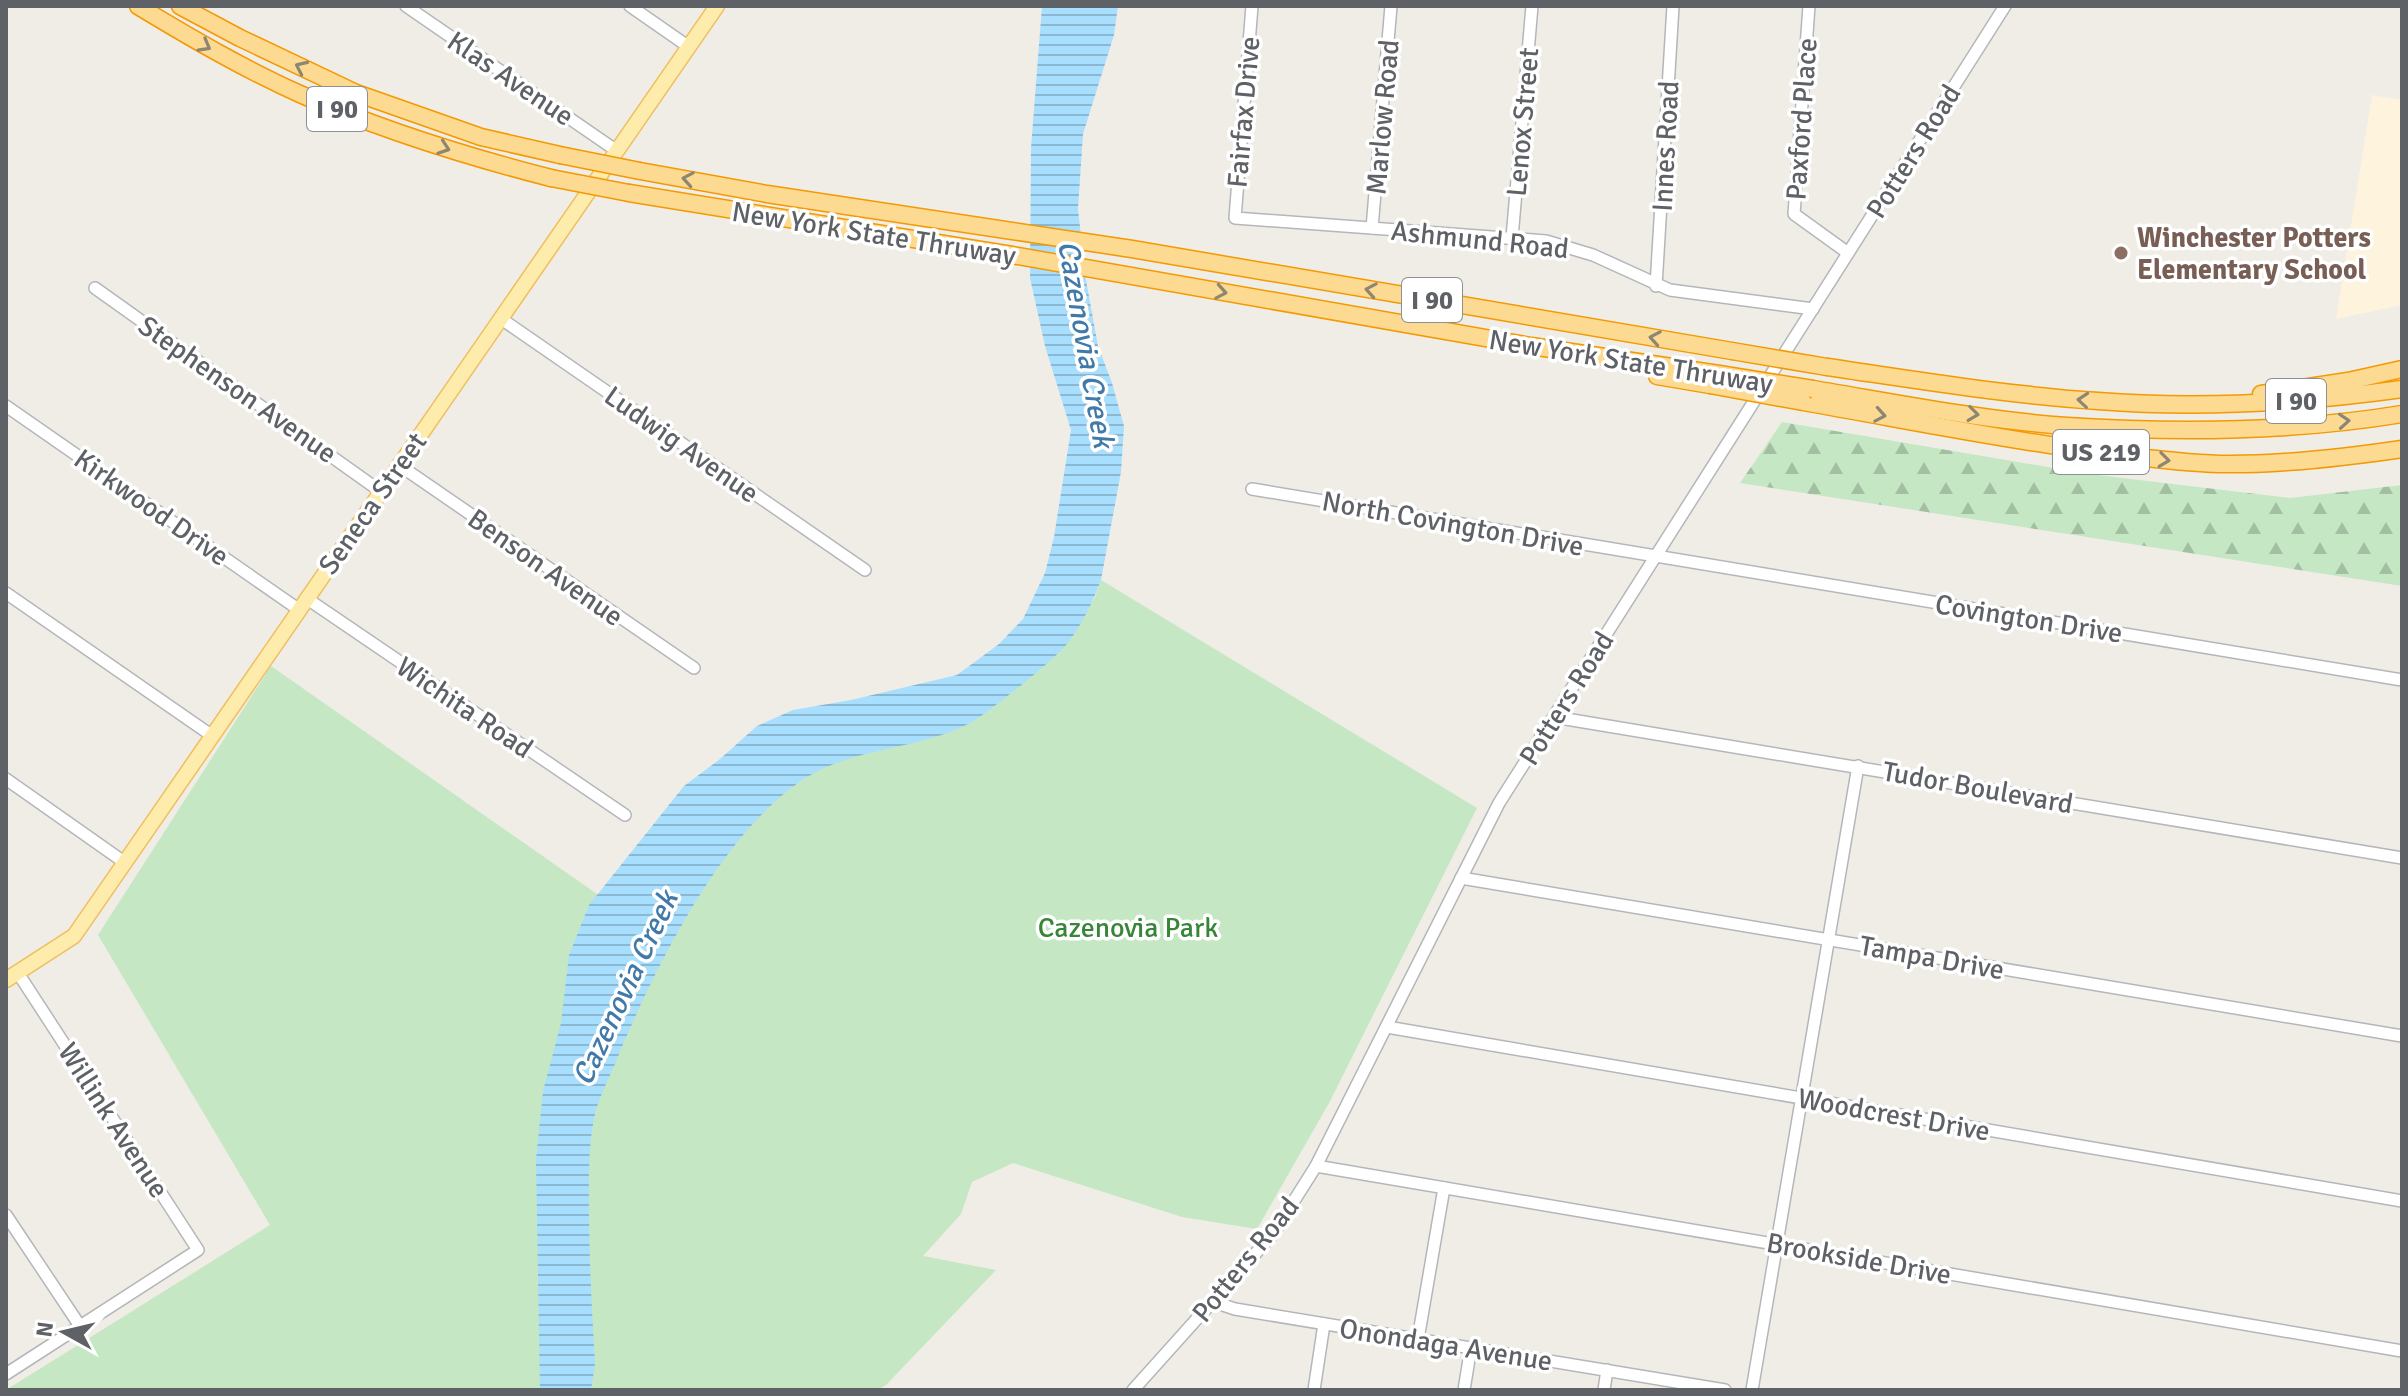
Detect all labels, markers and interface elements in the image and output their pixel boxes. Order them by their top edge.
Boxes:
street label: Klas Avenue [441,24,580,134]
street label: Fairfax Drive [1220,35,1268,189]
one-way arrow [196,36,211,52]
street label: Paxford Place [1779,37,1825,201]
street label: Marlow Road [1359,38,1407,196]
street label: Lenox Street [1500,46,1546,198]
one-way arrow [295,61,310,77]
street label: Potters Road [1859,78,1968,225]
street label: Innes Road [1646,80,1686,212]
road number: I 90 [307,87,367,131]
one-way arrow [436,139,450,155]
one-way arrow [681,172,695,189]
street label: New York State Thruway [729,195,1018,273]
street label: Ashmund Road [1389,214,1570,266]
place label: Winchester Potters Elementary School [2137,221,2371,287]
water label: Cazenovia Creek [1049,238,1122,453]
marker: Winchester Potters Elementary School [2112,244,2130,262]
road number: I 90 [1402,278,1462,322]
one-way arrow [1364,282,1378,299]
one-way arrow [1214,283,1228,300]
street label: Stephenson Avenue [132,309,343,471]
street label: New York State Thruway [1486,323,1775,401]
one-way arrow [1648,330,1662,347]
street label: Ludwig Avenue [598,379,765,511]
road number: I 90 [2266,379,2326,423]
one-way arrow [2076,392,2089,409]
one-way arrow [1873,406,1887,423]
one-way arrow [1967,406,1980,423]
one-way arrow [2338,413,2351,430]
street label: Seneca Street [311,426,434,581]
road number: US 219 [2053,430,2149,474]
street label: Kirkwood Drive [67,442,235,574]
one-way arrow [2157,451,2171,468]
street label: North Covington Drive [1319,484,1586,564]
street label: Benson Avenue [461,502,630,634]
street label: Covington Drive [1933,587,2125,651]
street label: Potters Road [1512,625,1621,772]
street label: Wichita Road [390,650,539,766]
street label: Tudor Boulevard [1880,754,2076,821]
water label: Cazenovia Creek [564,883,688,1091]
park label: Cazenovia Park [1038,911,1218,945]
street label: Tampa Drive [1857,929,2007,987]
street label: Willink Avenue [50,1037,176,1204]
street label: Woodcrest Drive [1795,1081,1993,1149]
street label: Potters Road [1185,1190,1307,1329]
street label: Brookside Drive [1764,1226,1954,1292]
north arrow [24,1292,104,1372]
street label: Onondaga Avenue [1337,1311,1555,1379]
text: N [30,1320,59,1339]

